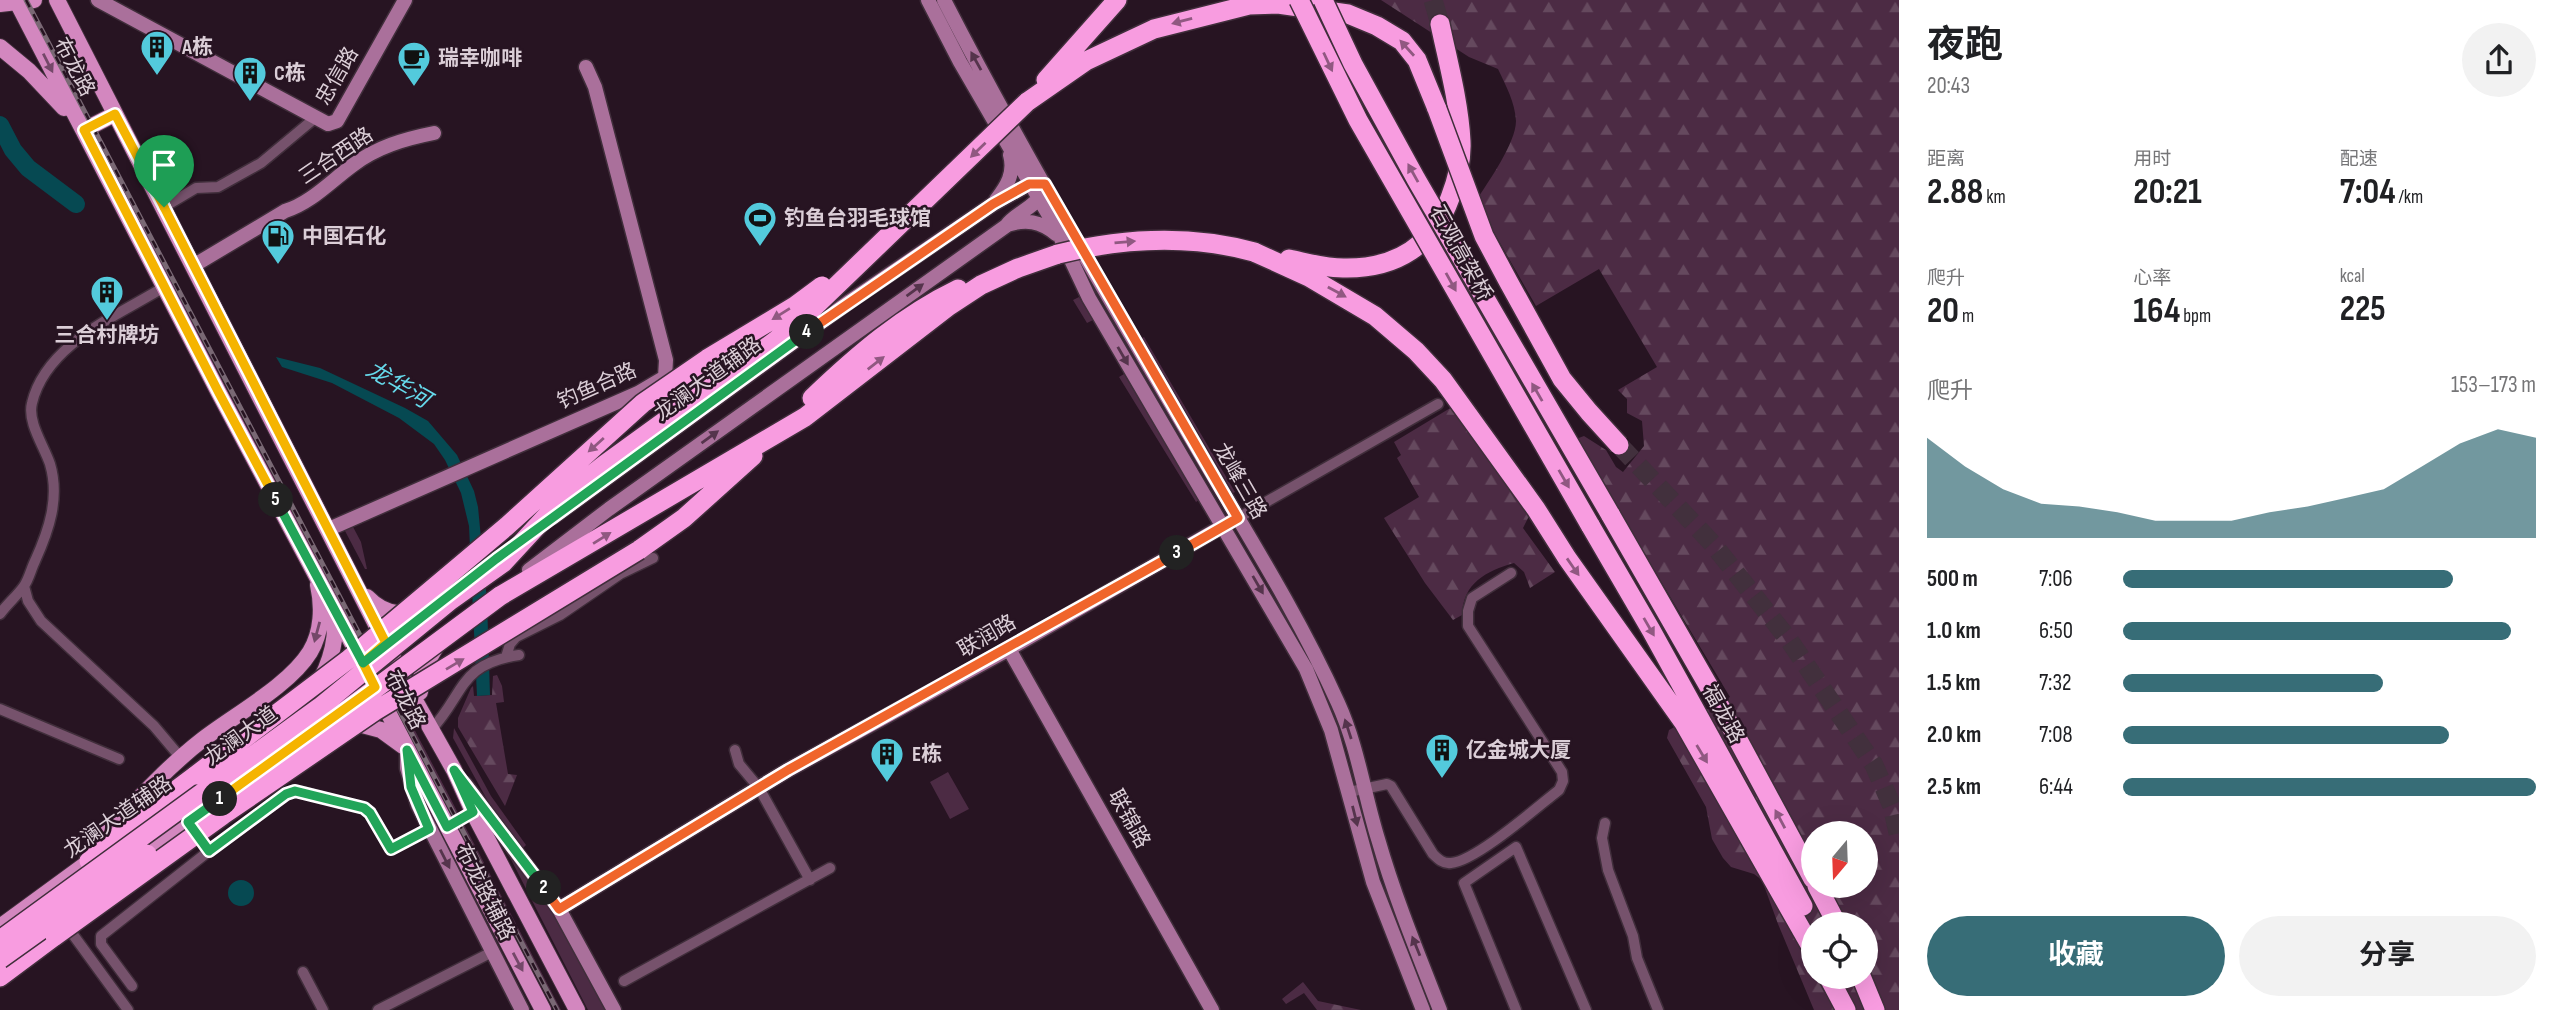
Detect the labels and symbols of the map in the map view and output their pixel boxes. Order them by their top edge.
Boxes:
one-way arrow [1171,16,1193,27]
building icon: A栋 [138,28,176,77]
street label: 布龙路 [48,33,100,101]
place label: A栋 [181,35,213,60]
cafe icon: 瑞幸咖啡 [395,39,433,88]
one-way arrow [1400,40,1416,57]
street label: 忠信路 [310,42,364,110]
place label: 瑞幸咖啡 [438,46,522,71]
one-way arrow [970,51,982,70]
one-way arrow [1322,52,1334,72]
one-way arrow [43,53,54,73]
building icon: C栋 [231,54,269,103]
place label: C栋 [274,61,306,86]
street label: 三合西路 [294,122,378,190]
pin [134,135,194,207]
one-way arrow [970,141,987,157]
one-way arrow [1407,163,1419,182]
sports icon: 钓鱼台羽毛球馆 [741,199,779,248]
street label: 石观高架桥 [1425,201,1497,305]
place label: 钓鱼台羽毛球馆 [784,206,931,231]
fuel station icon: 中国石化 [259,217,297,266]
place label: 中国石化 [302,224,386,249]
one-way arrow [1114,236,1136,247]
one-way arrow [1445,272,1457,291]
building icon: 三合村牌坊 [88,273,126,322]
one-way arrow [906,283,924,297]
one-way arrow [1328,286,1347,298]
one-way arrow [772,308,791,321]
pin: 4 [790,314,824,350]
place label: 三合村牌坊 [55,323,160,348]
street label: 龙澜大道辅路 [650,332,766,426]
one-way arrow [1117,347,1130,366]
one-way arrow [866,355,884,370]
water label: 龙华河 [361,356,438,416]
street label: 钓鱼合路 [554,357,640,415]
one-way arrow [1531,382,1543,401]
one-way arrow [701,430,719,444]
one-way arrow [587,437,605,453]
street label: 龙峰三路 [1208,438,1272,524]
one-way arrow [1557,470,1570,489]
pin: 5 [258,482,294,518]
one-way arrow [592,531,611,544]
pin: 3 [1160,536,1194,570]
one-way arrow [1566,557,1579,576]
one-way arrow [1252,575,1264,594]
street label: 联润路 [953,609,1021,663]
one-way arrow [1643,617,1655,636]
one-way arrow [311,621,322,643]
one-way arrow [446,657,465,670]
street label: 布龙路 [380,666,430,734]
street label: 福龙路 [1697,680,1749,748]
street label: 龙澜大道 [200,701,282,771]
one-way arrow [1342,719,1353,740]
building icon: 亿金城大厦 [1423,731,1461,780]
building icon: E栋 [868,735,906,784]
place label: 亿金城大厦 [1466,738,1571,763]
place label: E栋 [912,742,942,767]
one-way arrow [1695,744,1708,763]
street label: 龙澜大道辅路 [59,771,177,863]
pin: 1 [202,782,238,816]
street label: 联锦路 [1103,785,1155,853]
one-way arrow [1350,805,1361,827]
one-way arrow [1775,808,1787,828]
north arrow [1801,821,1878,898]
street label: 布龙路辅路 [450,840,520,944]
one-way arrow [439,849,450,869]
pin: 2 [526,870,562,906]
one-way arrow [1410,936,1421,957]
one-way arrow [512,952,524,972]

